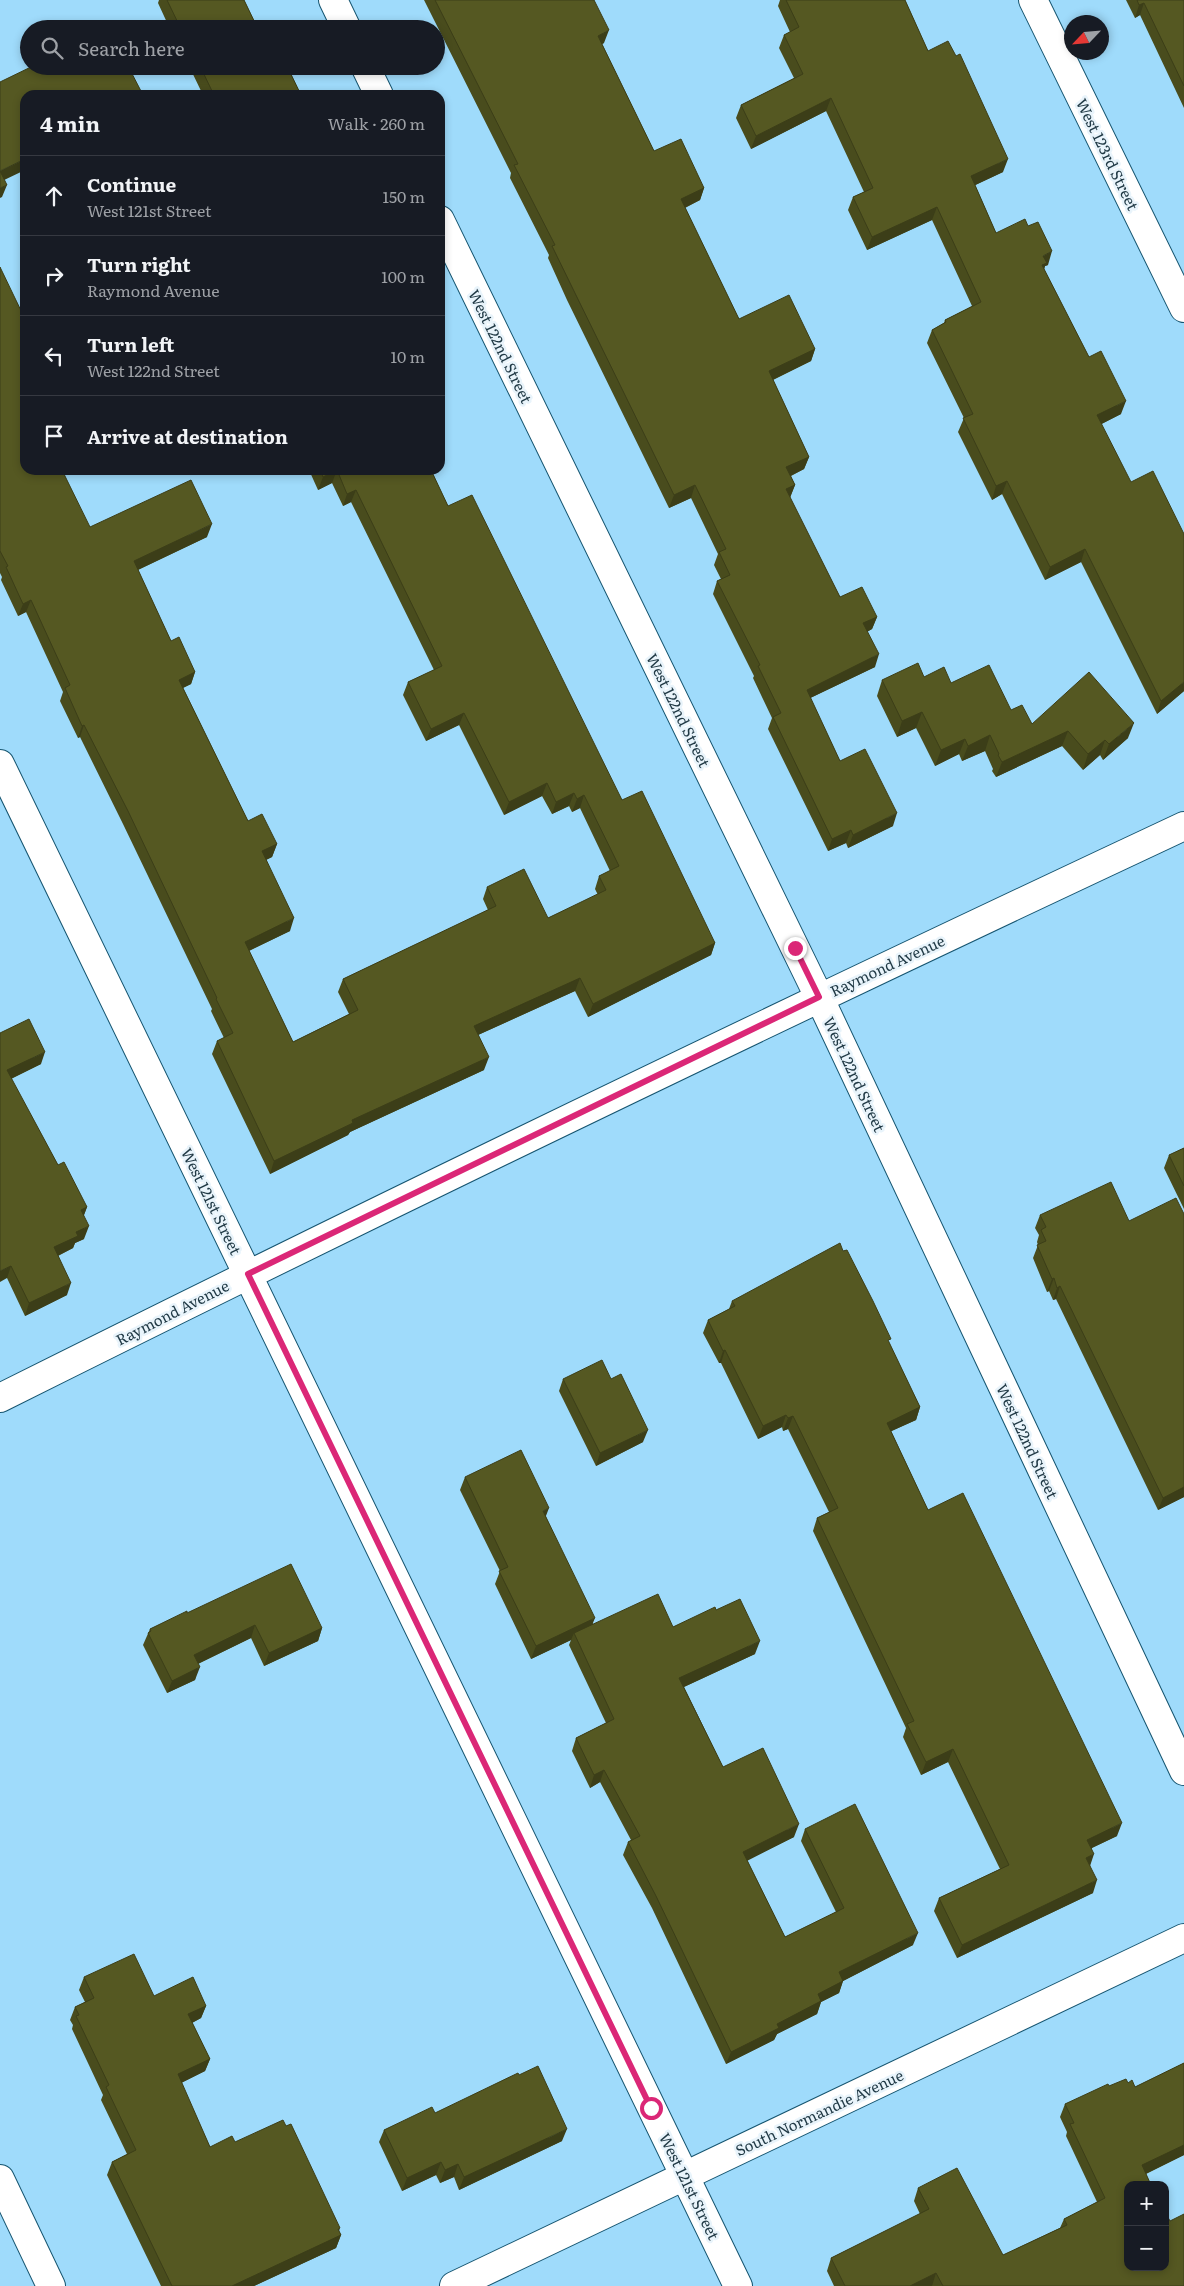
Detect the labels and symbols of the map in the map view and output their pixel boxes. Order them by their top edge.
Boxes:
north arrow [1064,15,1109,60]
street label: West 123rd Street [1071,94,1145,214]
street label: West 122nd Street [463,285,539,407]
street label: West 122nd Street [641,649,717,771]
street label: Raymond Avenue [826,928,948,1002]
route end [784,937,807,960]
street label: West 122nd Street [818,1013,892,1135]
street label: West 121st Street [176,1144,248,1258]
street label: Raymond Avenue [111,1273,233,1350]
street label: West 122nd Street [991,1380,1065,1502]
street label: South Normandie Avenue [731,2063,907,2161]
route start [640,2097,663,2120]
street label: West 121st Street [654,2129,726,2243]

